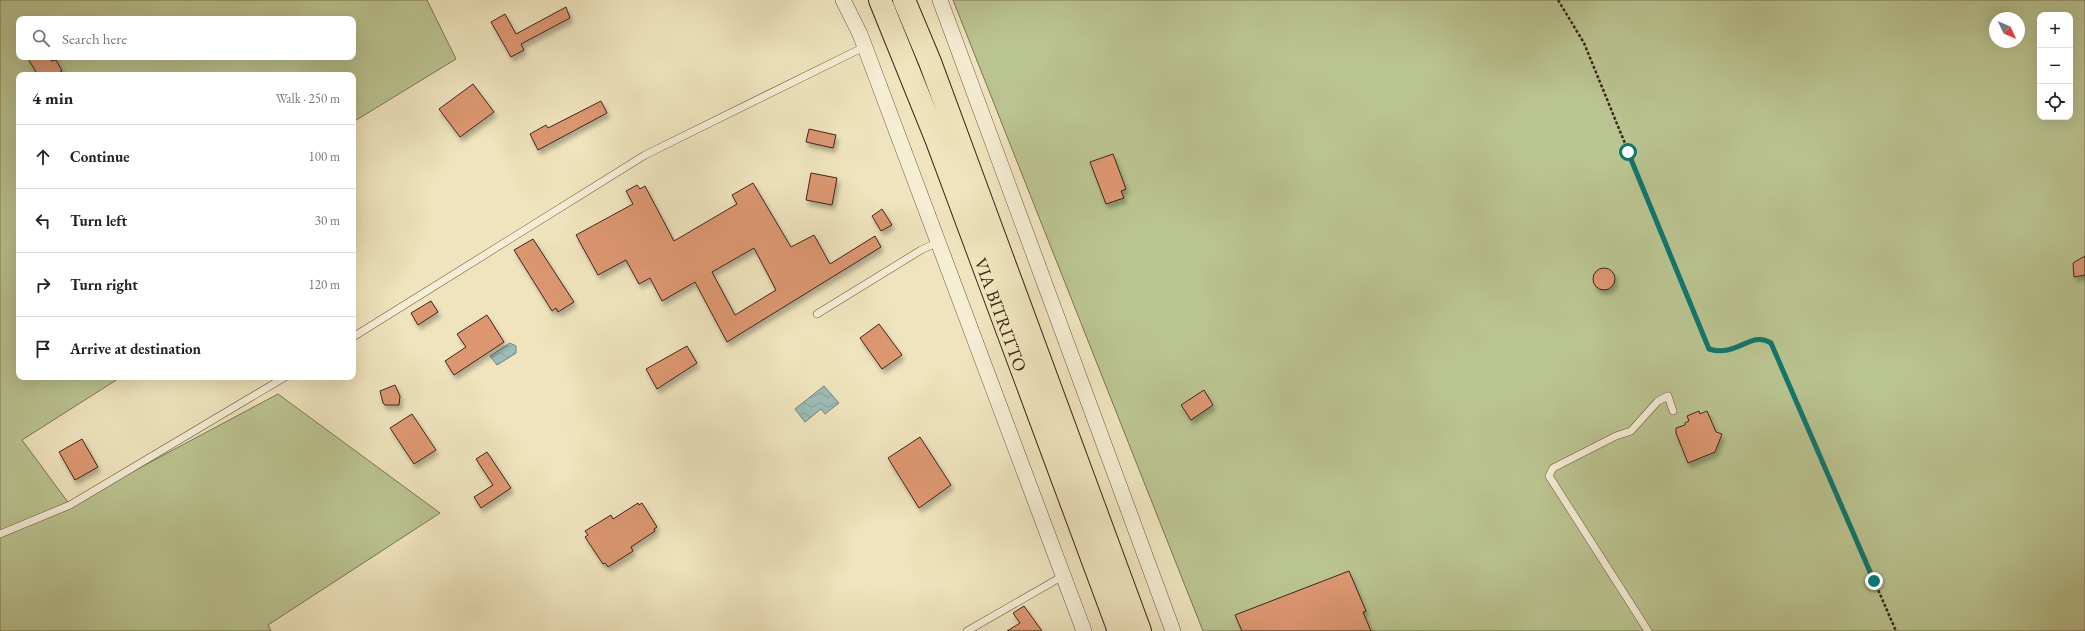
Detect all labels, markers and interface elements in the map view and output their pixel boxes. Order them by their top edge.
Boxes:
north arrow [1989,12,2025,48]
map controls [2037,12,2073,120]
button: + [2037,12,2073,48]
search box [16,16,356,60]
icon: search [30,27,52,49]
text: Search here [62,29,127,48]
button: − [2037,48,2073,84]
button: locate [2037,84,2073,120]
text: 4 min [32,87,73,109]
text: Walk · 250 m [276,90,340,107]
route start [1619,143,1637,161]
icon: ahead [32,146,54,168]
text: Continue [70,147,130,166]
text: 100 m [309,148,340,165]
icon: left [32,210,54,232]
text: Turn left [70,211,127,230]
text: 30 m [315,212,340,229]
street label: VIA BITRITTO [970,254,1033,374]
icon: right [32,274,54,296]
text: Turn right [70,275,138,294]
text: 120 m [309,276,340,293]
icon: arrive [32,338,54,360]
text: Arrive at destination [70,339,201,358]
route end [1865,572,1883,590]

